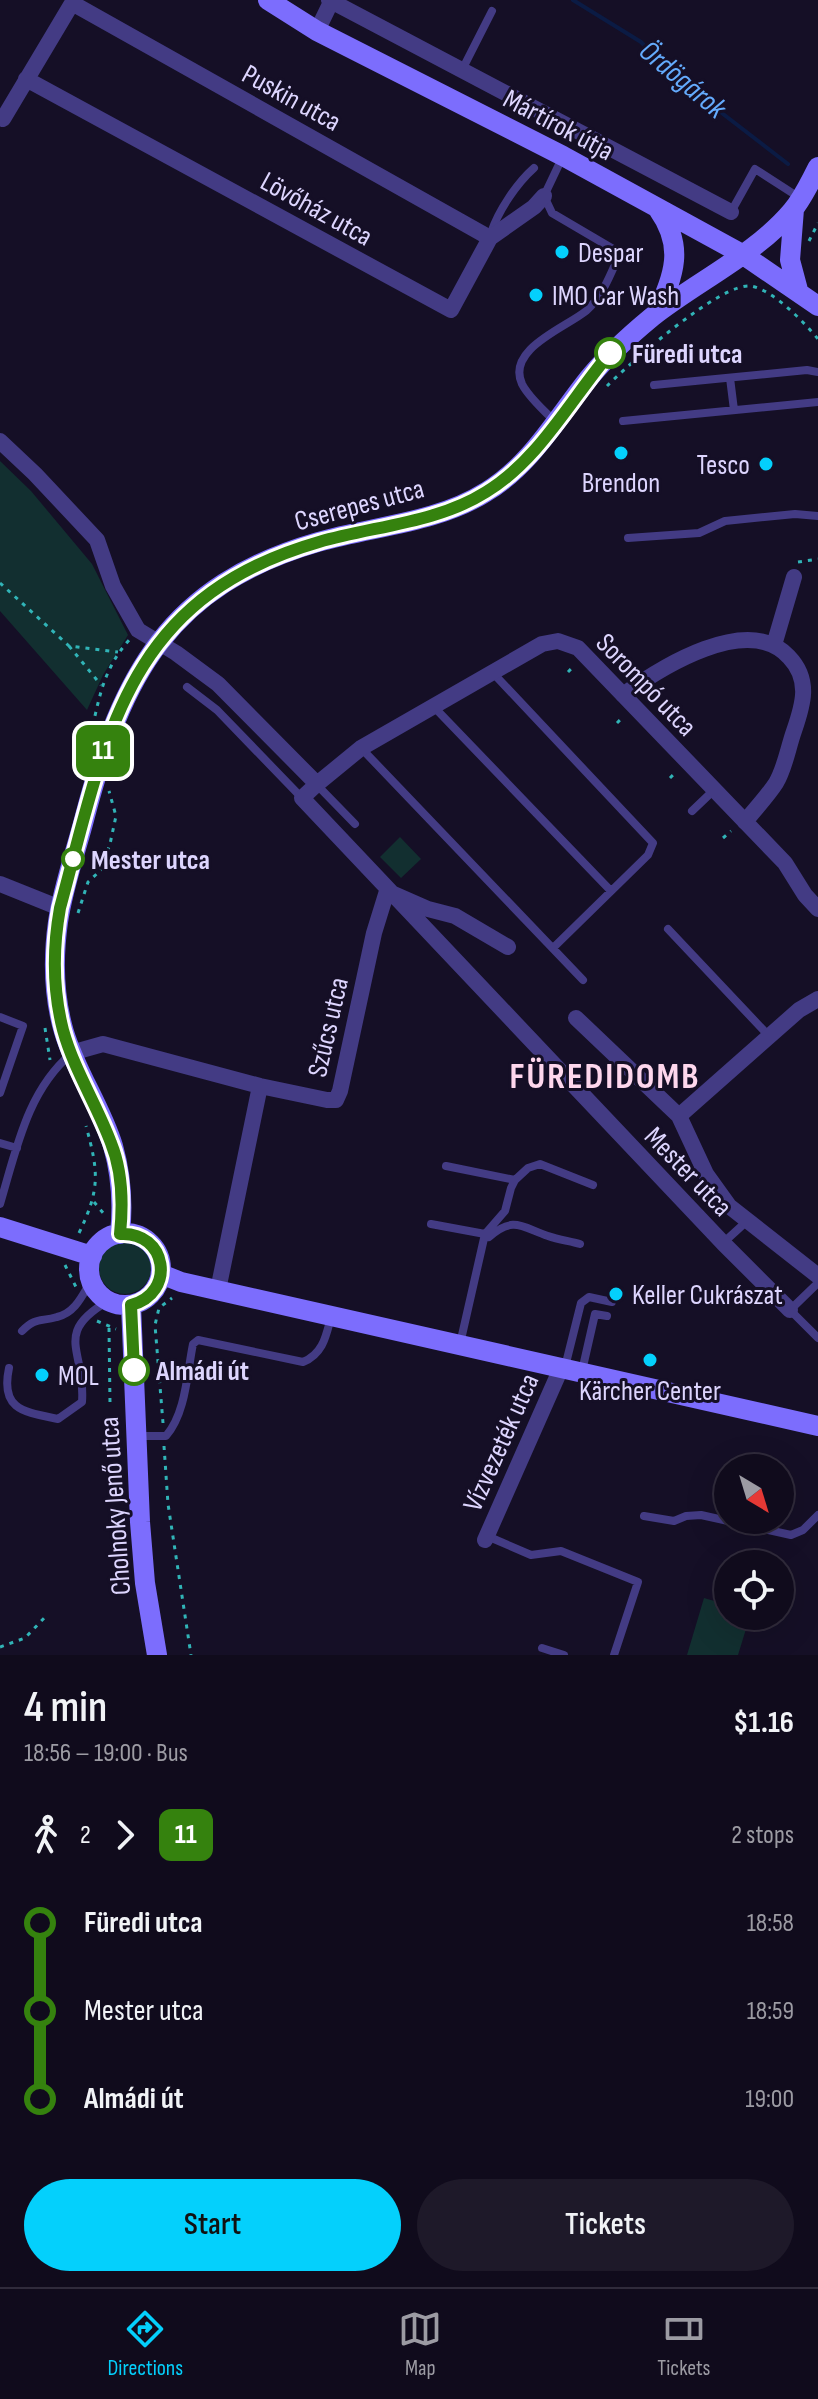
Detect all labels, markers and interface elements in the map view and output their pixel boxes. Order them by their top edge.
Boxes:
water label: Ördögárok [631,33,734,127]
street label: Puskin utca [236,58,346,139]
street label: Mártírok útja [498,83,619,168]
street label: Lövőház utca [255,165,378,253]
place label: Despar [578,237,643,270]
marker: Despar [553,243,571,261]
place label: IMO Car Wash [552,280,679,313]
marker: IMO Car Wash [527,286,545,304]
marker: Füredi utca [595,338,625,368]
place label: Füredi utca [632,338,743,371]
marker: Brendon [612,444,630,462]
place label: Tesco [696,449,750,482]
marker: Tesco [757,455,775,473]
place label: Brendon [582,467,660,500]
street label: Cserepes utca [291,472,428,539]
street label: Sorompó utca [589,627,703,743]
line badge: 11 [67,725,139,777]
text: 11 [92,734,114,767]
place label: Mester utca [91,844,210,877]
marker: Mester utca [62,848,84,870]
street label: Szűcs utca [301,974,356,1080]
district label: FÜREDIDOMB [510,1056,700,1099]
street label: Mester utca [637,1120,739,1224]
place label: Keller Cukrászat [632,1279,783,1312]
marker: Keller Cukrászat [607,1285,625,1303]
marker: Kärcher Center [641,1351,659,1369]
marker: Almádi út [119,1355,149,1385]
place label: Almádi út [155,1355,249,1388]
place label: MOL [58,1360,99,1393]
marker: MOL [33,1366,51,1384]
street label: Vízvezeték utca [456,1369,546,1516]
place label: Kärcher Center [579,1375,721,1408]
street label: Cholnoky Jenő utca [93,1416,138,1596]
north arrow [714,1454,794,1534]
map controls [714,1454,794,1630]
button: locate [714,1550,794,1630]
text: 4 min [24,1681,107,1734]
text: $1.16 [733,1705,794,1741]
text: 18:56 – 19:00 · Bus [24,1738,188,1769]
icon: walk [24,1813,68,1857]
icon: forward [103,1813,147,1857]
text: 11 [175,1818,197,1851]
text: 2 [80,1820,91,1851]
text: 2 stops [731,1820,794,1851]
text: Füredi utca [84,1905,202,1941]
text: 18:58 [747,1908,794,1939]
text: Mester utca [84,1993,204,2029]
text: 18:59 [747,1996,794,2027]
text: Almádi út [84,2081,184,2117]
text: 19:00 [745,2084,794,2115]
button: Start [24,2179,401,2271]
button: Tickets [417,2179,794,2271]
tab: Directions [108,2307,183,2382]
tab: Map [398,2307,442,2382]
tab: Tickets [657,2307,710,2382]

